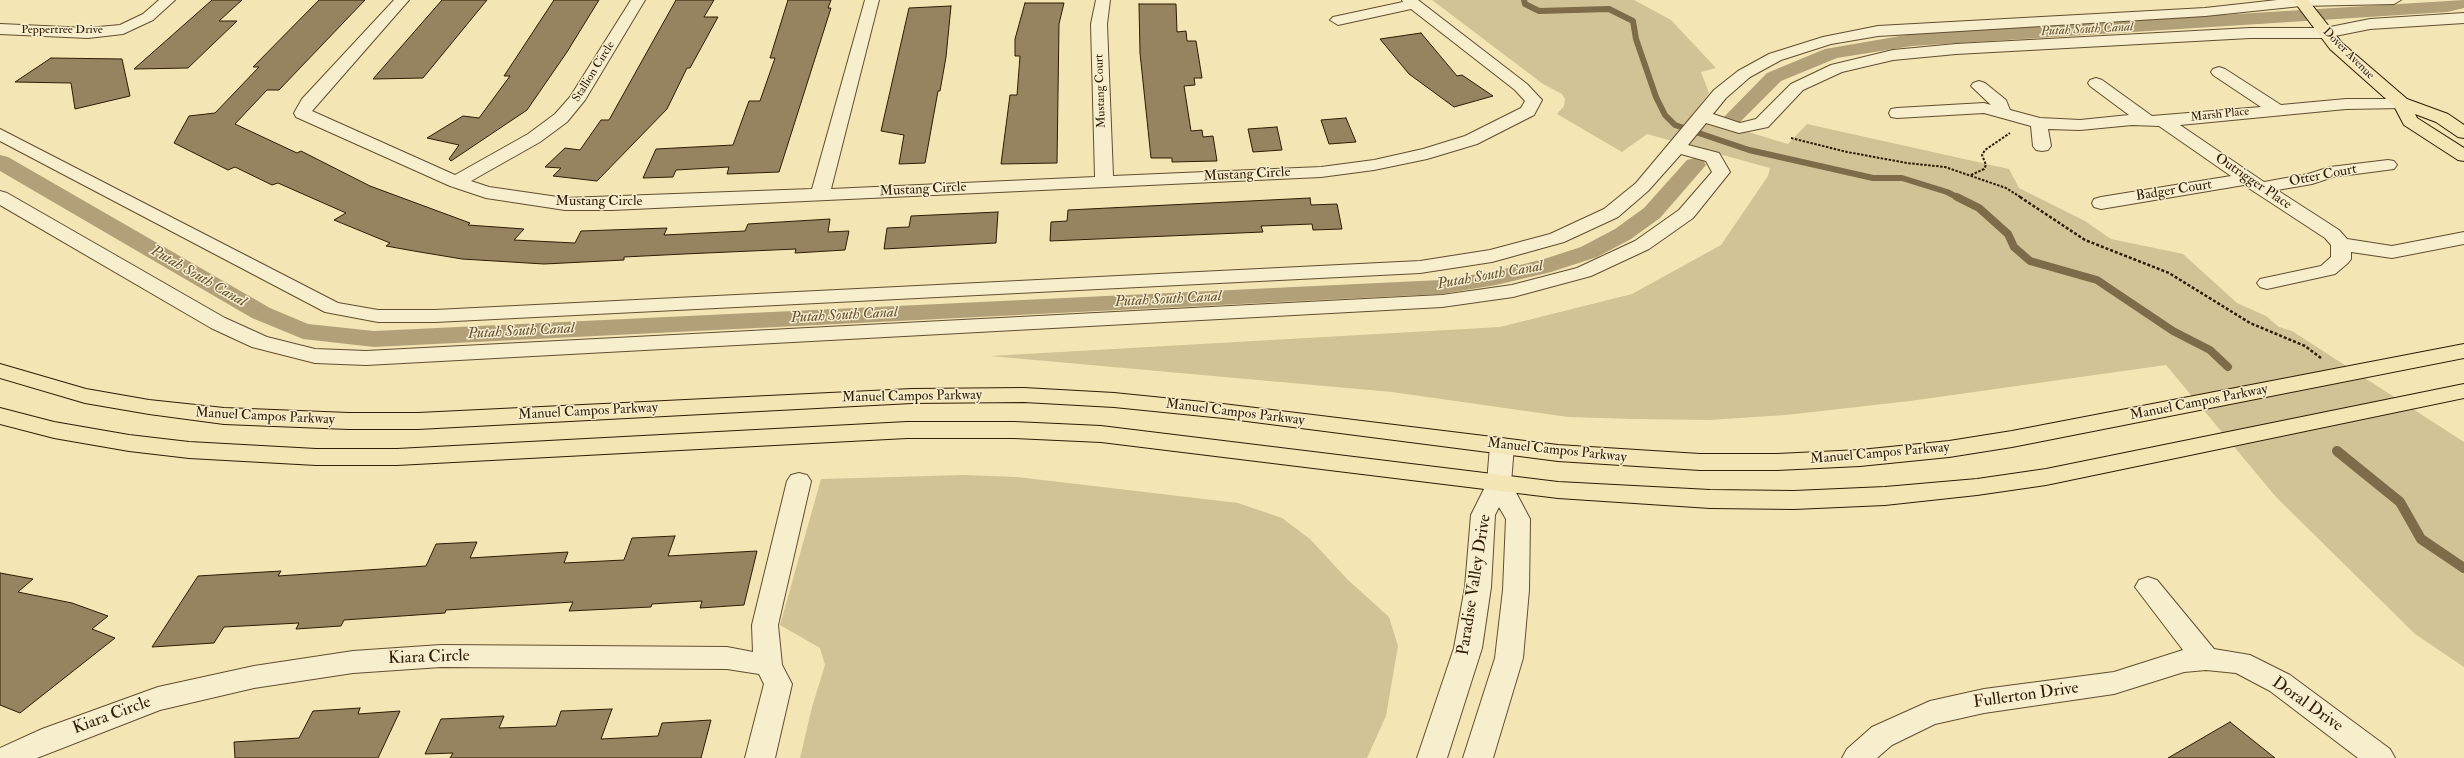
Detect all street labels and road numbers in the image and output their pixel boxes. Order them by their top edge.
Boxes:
street label: Peppertree Drive [21,23,103,37]
street label: Dover Avenue [2319,25,2377,83]
street label: Stallion Circle [570,39,618,105]
street label: Mustang Court [1093,54,1109,128]
street label: Marsh Place [2190,105,2250,125]
street label: Outrigger Place [2211,150,2295,214]
street label: Otter Court [2288,161,2358,191]
street label: Mustang Circle [1203,164,1291,186]
street label: Badger Court [2135,177,2213,205]
street label: Mustang Circle [879,179,967,201]
street label: Mustang Circle [556,194,642,210]
street label: Manuel Campos Parkway [2129,381,2269,425]
street label: Manuel Campos Parkway [842,387,982,407]
street label: Manuel Campos Parkway [1164,396,1306,430]
street label: Manuel Campos Parkway [518,400,658,424]
street label: Manuel Campos Parkway [195,405,335,429]
street label: Manuel Campos Parkway [1486,435,1628,467]
street label: Manuel Campos Parkway [1810,440,1950,468]
street label: Paradise Valley Drive [1454,513,1496,657]
street label: Kiara Circle [388,646,470,670]
street label: Doral Drive [2267,673,2347,737]
street label: Fullerton Drive [1972,679,2080,713]
street label: Kiara Circle [70,692,154,740]

